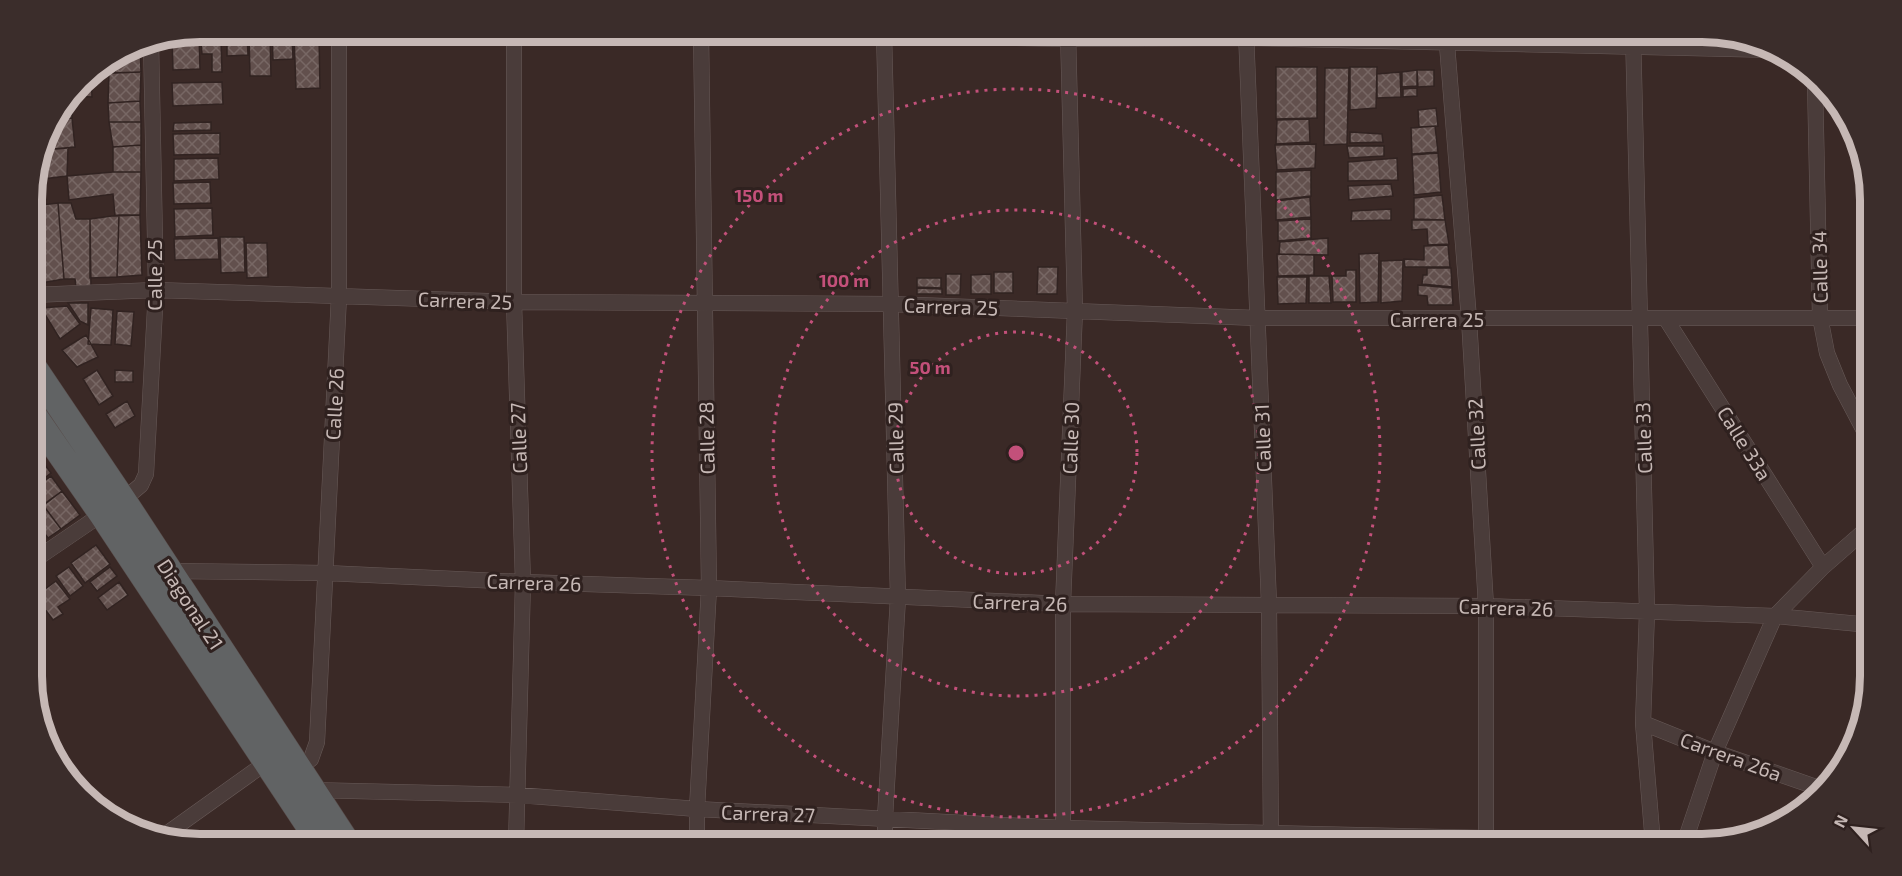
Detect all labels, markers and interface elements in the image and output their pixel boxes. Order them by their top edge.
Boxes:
text: 150 m [735,184,783,206]
street label: Calle 34 [1806,230,1832,304]
street label: Calle 25 [142,239,166,311]
text: 100 m [819,269,869,291]
street label: Carrera 25 [417,286,513,314]
street label: Carrera 25 [903,292,999,320]
street label: Carrera 25 [1390,307,1484,331]
text: 50 m [909,356,951,378]
street label: Calle 26 [320,367,348,441]
street label: Calle 32 [1462,398,1490,470]
street label: Calle 28 [693,401,719,475]
street label: Calle 30 [1057,401,1083,475]
street label: Calle 27 [505,402,531,474]
street label: Calle 29 [882,402,908,474]
street label: Calle 33 [1630,402,1656,474]
street label: Calle 33a [1713,402,1777,484]
street label: Calle 31 [1249,403,1275,473]
centre of rings [1006,443,1026,463]
street label: Diagonal 21 [153,554,229,654]
street label: Carrera 26 [486,568,582,596]
street label: Carrera 26 [972,588,1068,616]
street label: Carrera 26 [1458,593,1554,621]
street label: Carrera 26a [1677,727,1785,785]
north arrow [1824,798,1884,858]
street label: Carrera 27 [721,799,815,827]
text: N [1829,811,1851,830]

